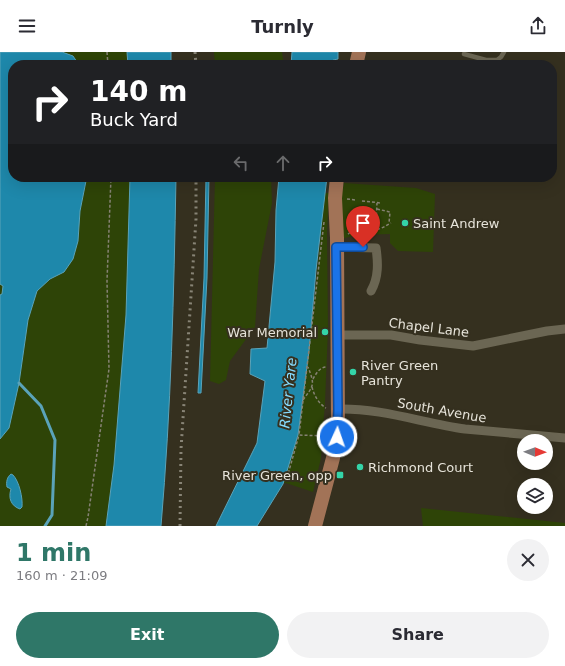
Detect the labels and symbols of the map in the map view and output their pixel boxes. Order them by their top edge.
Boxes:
pin [346,206,380,247]
place label: Saint Andrew [413,216,500,231]
marker: Saint Andrew [400,218,410,228]
street label: Chapel Lane [388,315,470,340]
place label: War Memorial [227,325,317,340]
marker: War Memorial [320,327,330,337]
water label: River Yare [276,357,300,429]
place label: River Green Pantry [361,358,438,388]
marker: River Green Pantry [348,367,358,377]
street label: South Avenue [396,395,488,426]
position arrow [316,416,358,458]
north arrow [517,434,553,470]
place label: Richmond Court [368,460,473,475]
marker: Richmond Court [355,462,365,472]
place label: River Green, opp [222,468,332,483]
marker: River Green, opp [335,470,345,480]

